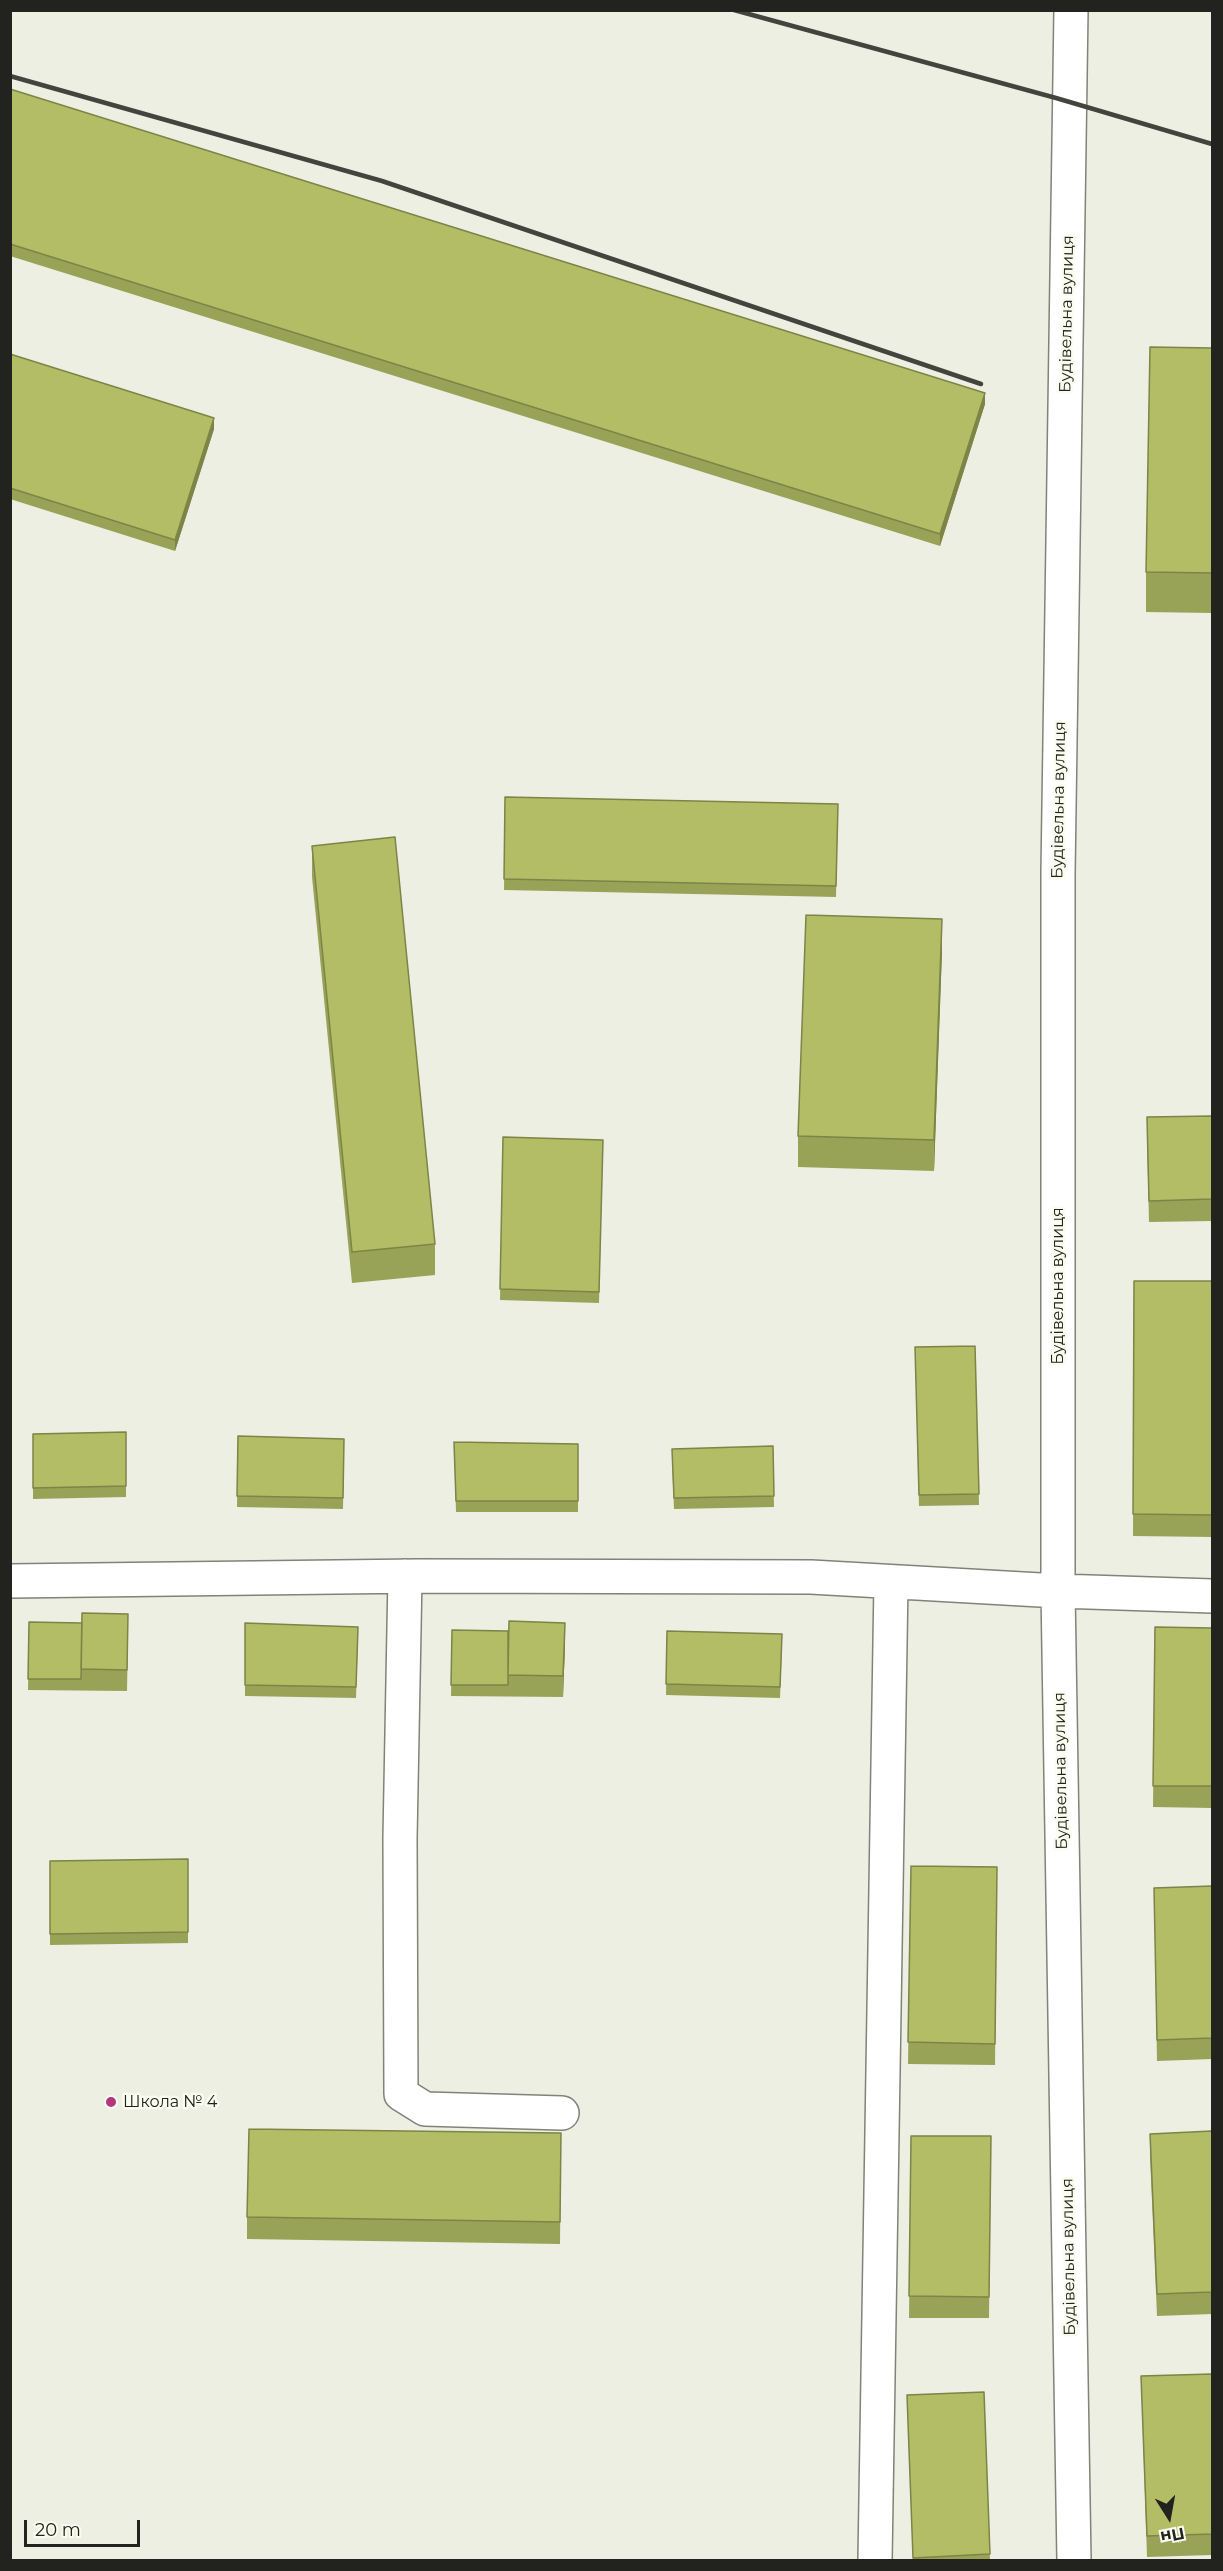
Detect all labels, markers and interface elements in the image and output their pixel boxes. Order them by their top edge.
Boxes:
street label: Будівельна вулиця [1056,235,1078,393]
street label: Будівельна вулиця [1048,721,1070,879]
street label: Будівельна вулиця [1048,1207,1068,1365]
street label: Будівельна вулиця [1050,1692,1072,1850]
place label: Школа № 4 [123,2092,217,2112]
marker: Школа № 4 [104,2095,118,2109]
street label: Будівельна вулиця [1058,2178,1080,2336]
north arrow [1139,2487,1199,2547]
scale bar [27,2508,142,2546]
text: 20 m [35,2519,81,2541]
text: Пн [1159,2524,1186,2547]

